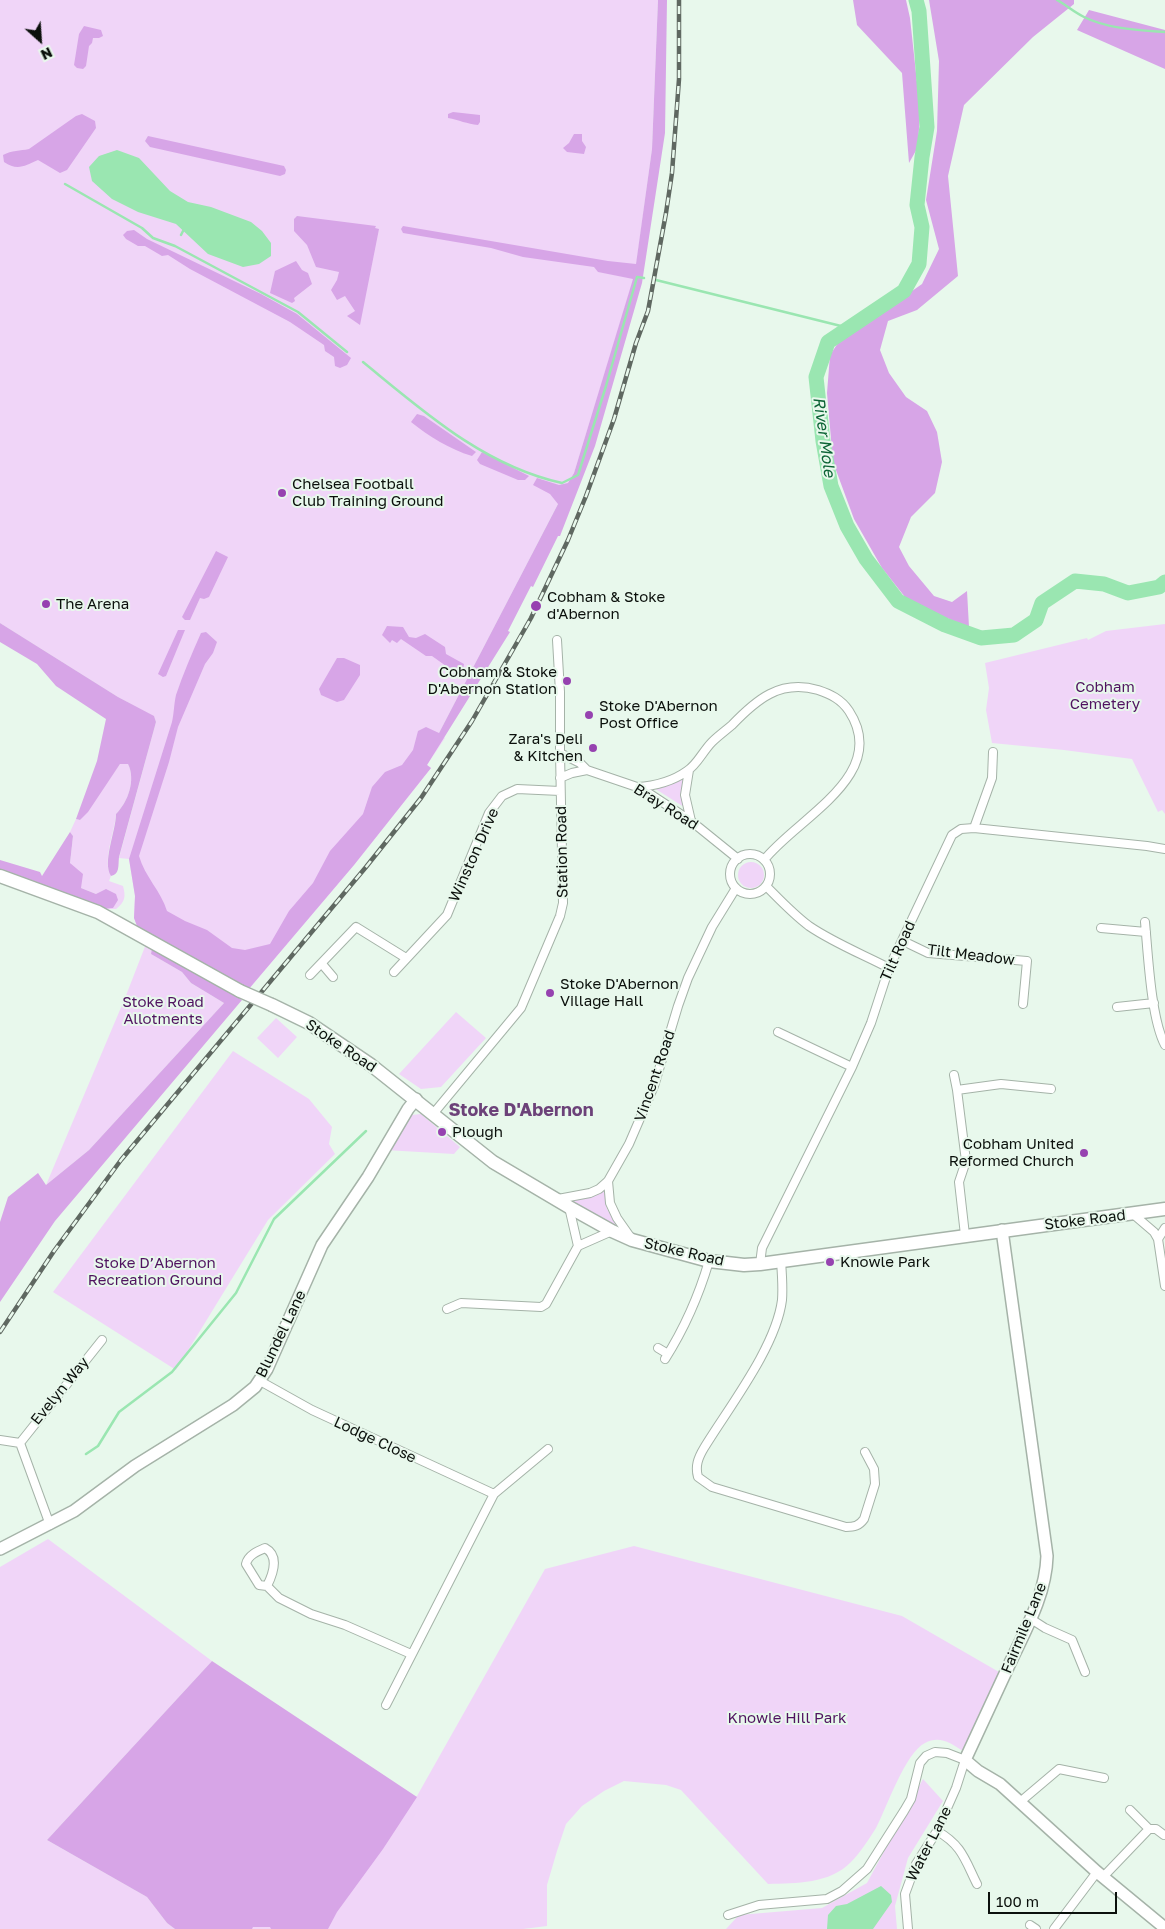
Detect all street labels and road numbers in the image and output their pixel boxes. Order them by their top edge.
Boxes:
street label: Bray Road [630,780,702,834]
street label: Winston Drive [445,805,503,905]
street label: Station Road [552,806,572,898]
street label: Tilt Road [877,918,919,984]
street label: Tilt Meadow [926,941,1016,969]
street label: Stoke Road [302,1016,380,1076]
street label: Vincent Road [631,1028,679,1124]
street label: Stoke Road [1043,1206,1127,1234]
street label: Stoke Road [642,1234,726,1270]
street label: Blundel Lane [252,1287,310,1381]
street label: Evelyn Way [27,1353,93,1429]
street label: Lodge Close [331,1413,419,1467]
street label: Fairmile Lane [998,1580,1050,1676]
street label: Water Lane [902,1804,956,1884]

